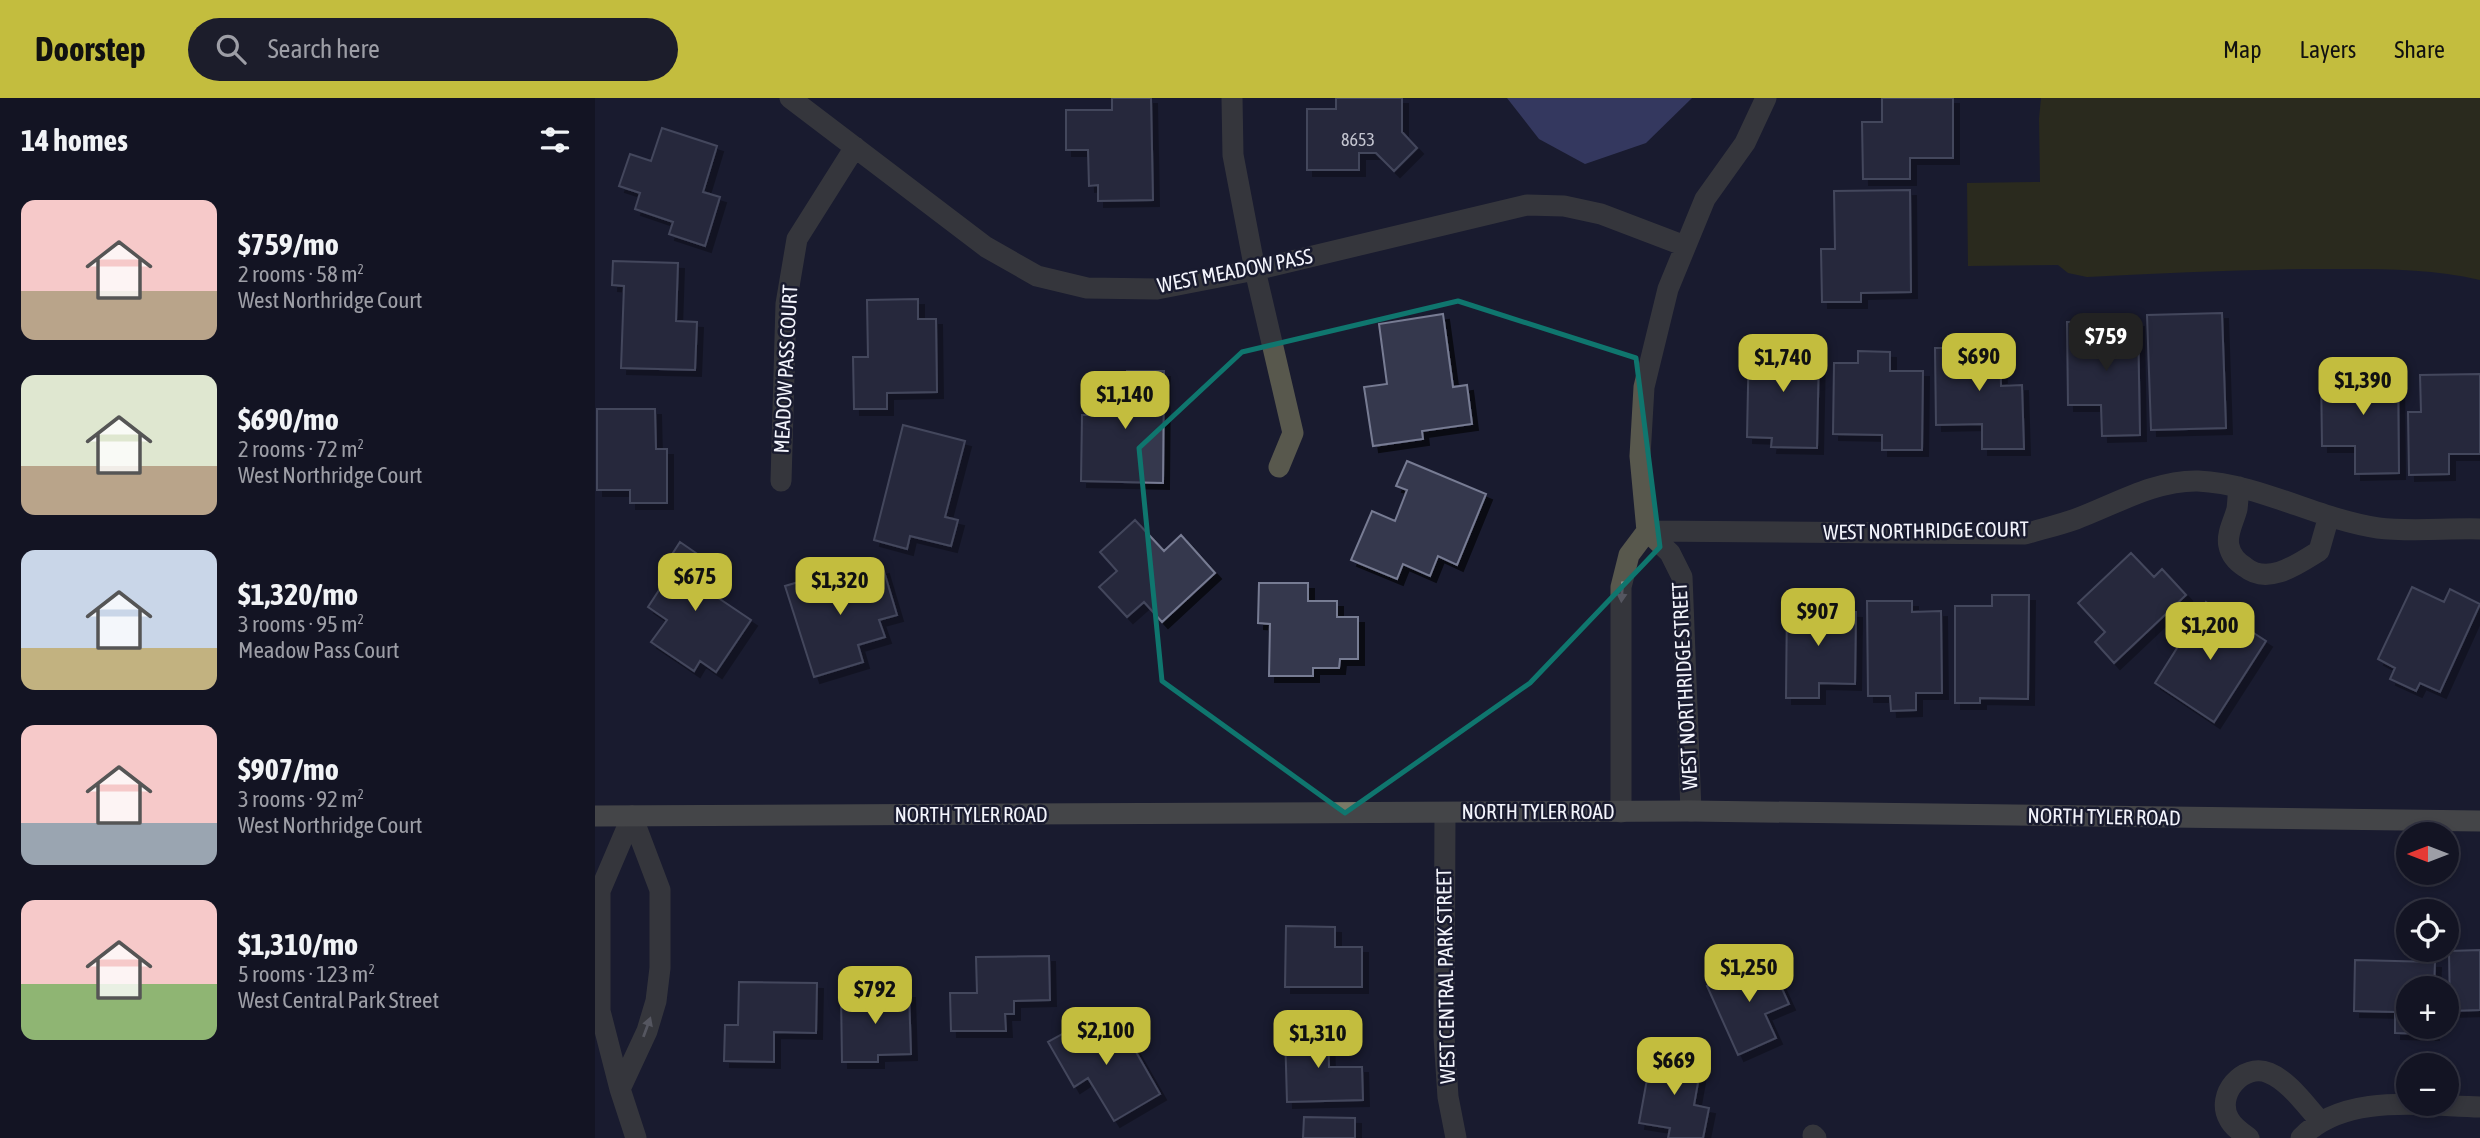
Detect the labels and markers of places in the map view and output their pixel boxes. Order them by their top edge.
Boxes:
pin: $759 [2065,314,2147,373]
pin: $1,740 [1726,334,1840,394]
pin: $690 [1938,334,2020,393]
pin: $1,390 [2306,358,2420,417]
pin: $1,140 [1068,372,1182,431]
pin: $675 [654,554,736,613]
pin: $1,320 [783,558,897,617]
pin: $907 [1777,588,1859,648]
pin: $1,200 [2153,602,2267,662]
pin: $1,250 [1692,944,1806,1004]
pin: $792 [834,967,916,1026]
pin: $2,100 [1049,1007,1163,1067]
pin: $1,310 [1261,1010,1375,1070]
pin: $669 [1633,1038,1715,1097]

